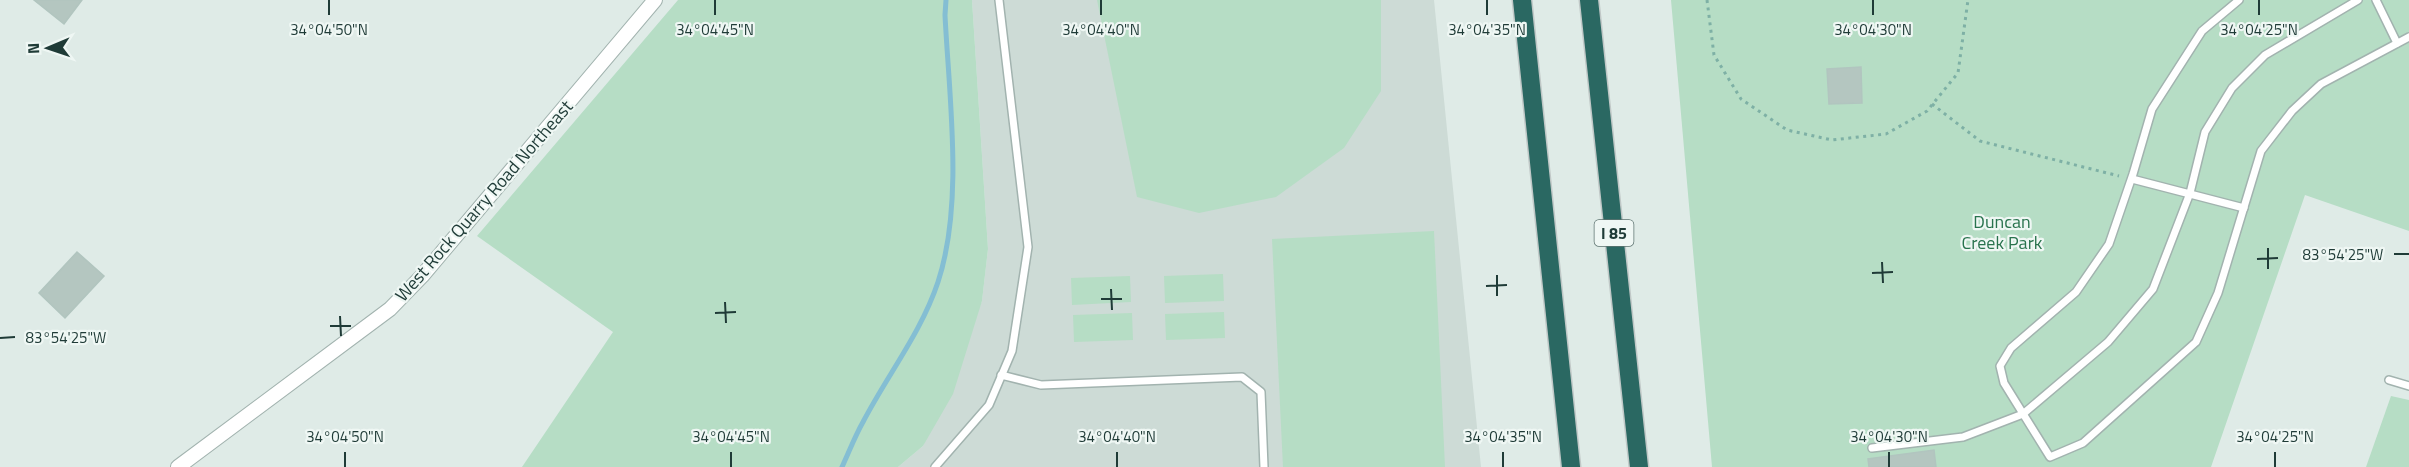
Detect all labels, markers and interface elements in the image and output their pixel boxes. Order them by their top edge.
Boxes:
north arrow [18,18,78,78]
text: 34°04'50"N [290,18,368,41]
text: 34°04'45"N [676,18,754,41]
text: 34°04'40"N [1062,18,1140,41]
text: 34°04'35"N [1448,18,1526,41]
text: 34°04'30"N [1834,18,1912,41]
text: 34°04'25"N [2220,18,2298,41]
text: N [21,43,45,54]
street label: West Rock Quarry Road Northeast [388,93,579,307]
park label: Duncan Creek Park [1962,208,2043,256]
road number: I 85 [1594,220,1634,246]
text: 83°54'25"W [2303,243,2383,266]
text: 83°54'25"W [26,326,106,349]
text: 34°04'50"N [306,425,384,448]
text: 34°04'45"N [692,425,770,448]
text: 34°04'40"N [1078,425,1156,448]
text: 34°04'35"N [1464,425,1542,448]
text: 34°04'30"N [1850,425,1928,448]
text: 34°04'25"N [2236,425,2314,448]

